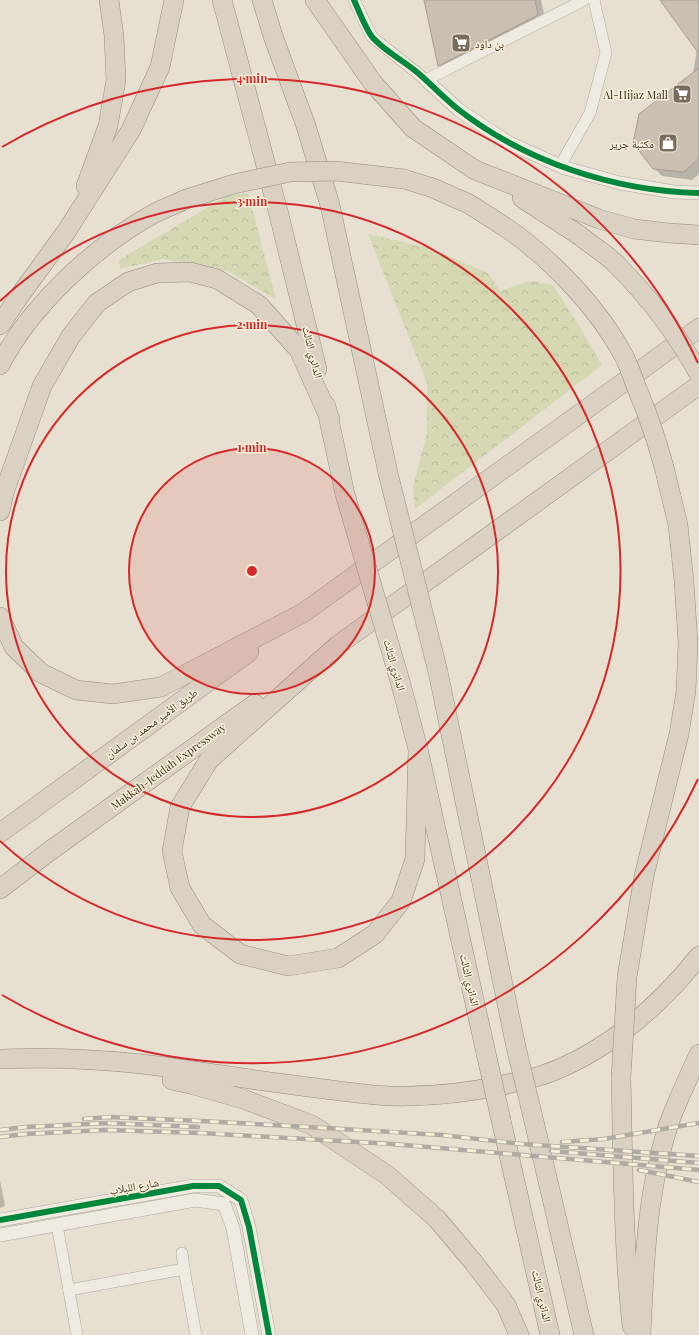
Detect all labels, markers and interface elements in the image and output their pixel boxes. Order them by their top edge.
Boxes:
supermarket icon: بن داود [450,32,472,54]
place label: بن داود [475,36,504,51]
text: 4 min [236,70,268,86]
supermarket icon: Al-Hijaz Mall [671,83,693,105]
place label: Al-Hijaz Mall [602,87,668,102]
shop icon: مكتبة جرير [657,132,679,154]
place label: مكتبة جرير [608,136,654,151]
text: 3 min [237,193,268,209]
text: 2 min [237,316,268,332]
street label: الدائري الثالث [298,325,327,380]
text: 1 min [237,439,267,455]
centre of rings [245,564,259,578]
street label: الدائري الثالث [379,638,409,693]
street label: طريق الأمير محمد بن سلمان [102,684,200,762]
street label: Makkah-Jeddah Expressway [108,719,229,813]
street label: الدائري الثالث [455,953,483,1008]
street label: شارع اللبلاب [108,1174,160,1198]
street label: الدائري الثالث [527,1269,555,1324]

